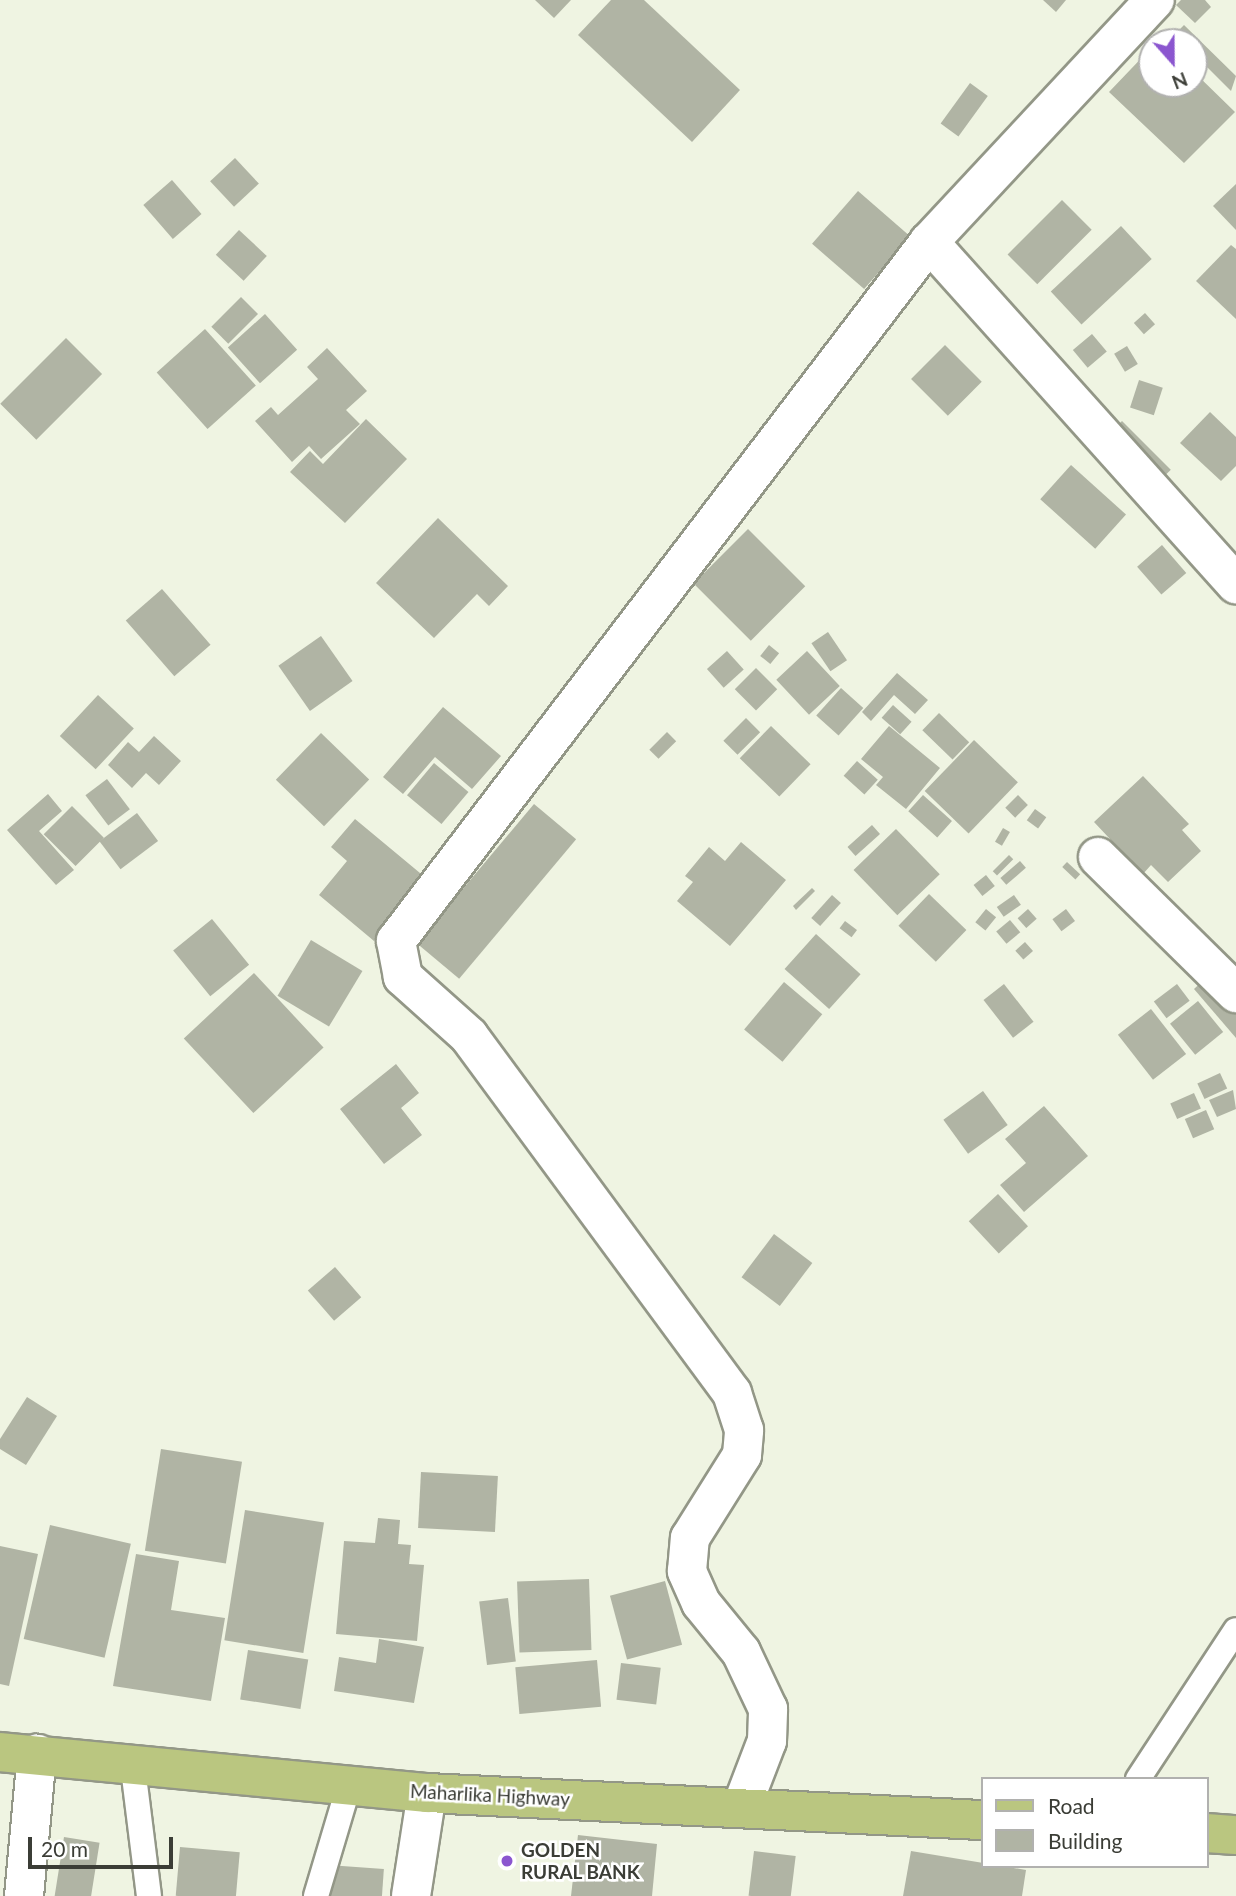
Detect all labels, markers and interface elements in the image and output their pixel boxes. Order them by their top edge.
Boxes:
north arrow [1138,28,1208,98]
text: N [1169,68,1191,95]
legend [981,1777,1208,1868]
street label: Maharlika Highway [410,1779,570,1811]
text: Road [1048,1793,1095,1818]
scale bar [32,1822,177,1866]
text: Building [1048,1828,1123,1853]
text: 20 m [41,1836,88,1861]
place label: GOLDEN RURAL BANK [521,1839,640,1883]
marker: GOLDEN RURAL BANK [499,1853,515,1869]

